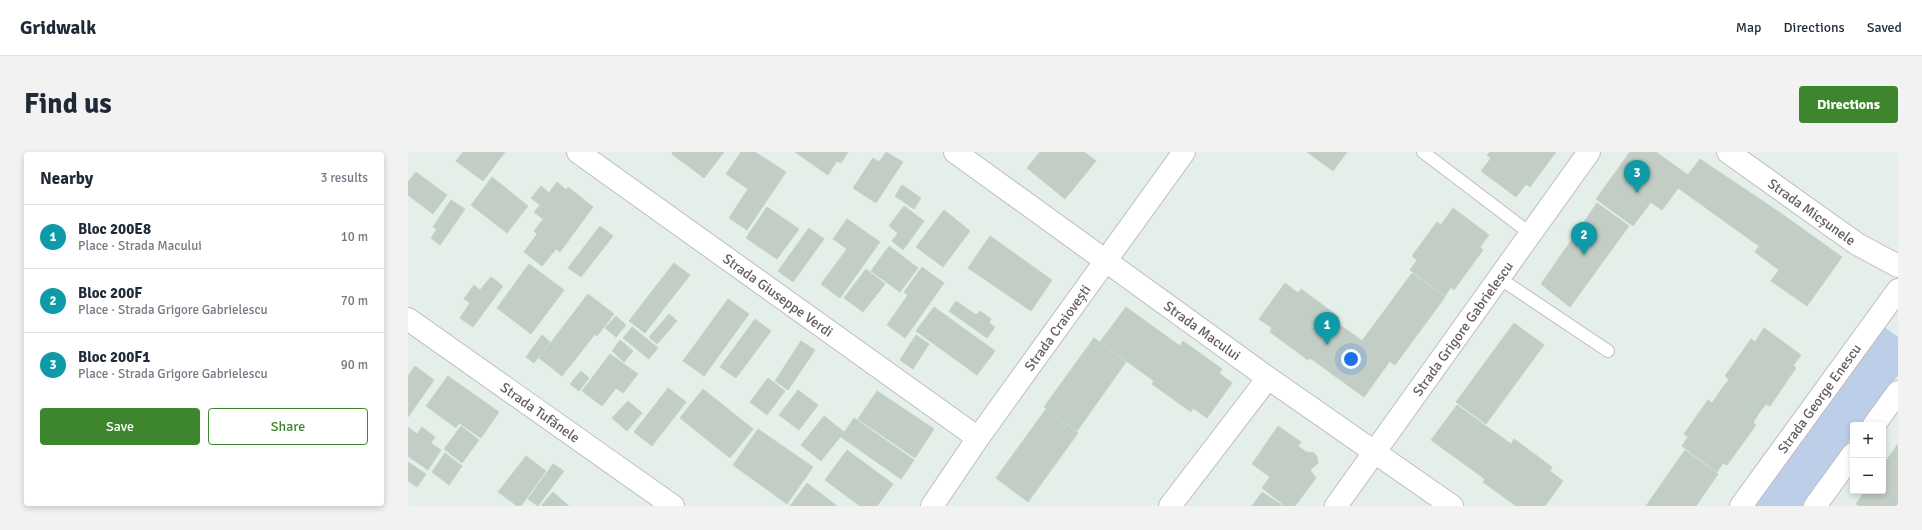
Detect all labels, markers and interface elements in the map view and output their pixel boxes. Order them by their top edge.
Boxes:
text: Gridwalk [20,16,96,40]
text: Map [1736,19,1762,36]
text: Directions [1784,19,1845,36]
text: Saved [1867,19,1902,36]
button: Directions [1799,86,1898,123]
text: Find us [24,87,112,121]
pin: 3 [1624,160,1650,193]
text: Nearby [40,168,93,189]
text: 3 results [320,170,368,186]
street label: Strada Micșunele [1765,175,1859,249]
text: Bloc 200E8 [78,220,151,238]
pin: 2 [1571,222,1597,255]
text: 1 [49,229,57,245]
text: 10 m [341,229,368,245]
text: Place · Strada Macului [78,238,202,254]
street label: Strada Giuseppe Verdi [720,250,837,340]
street label: Strada Grigore Gabrielescu [1409,258,1517,399]
street label: Strada Craiovești [1021,281,1094,374]
text: Bloc 200F [78,284,142,302]
text: 2 [49,293,57,309]
text: 70 m [341,293,368,309]
street label: Strada Macului [1161,297,1244,364]
text: Place · Strada Grigore Gabrielescu [78,302,268,318]
pin: 1 [1314,312,1340,345]
street label: Strada George Enescu [1774,340,1865,457]
text: Bloc 200F1 [78,348,150,366]
your location [1341,349,1361,369]
text: 3 [49,357,57,373]
text: 90 m [341,357,368,373]
text: Place · Strada Grigore Gabrielescu [78,366,268,382]
street label: Strada Tufănele [497,379,583,446]
button: Save [40,408,200,445]
button: Share [208,408,368,445]
map controls [1850,422,1886,494]
button: + [1850,422,1886,458]
button: − [1850,458,1886,494]

